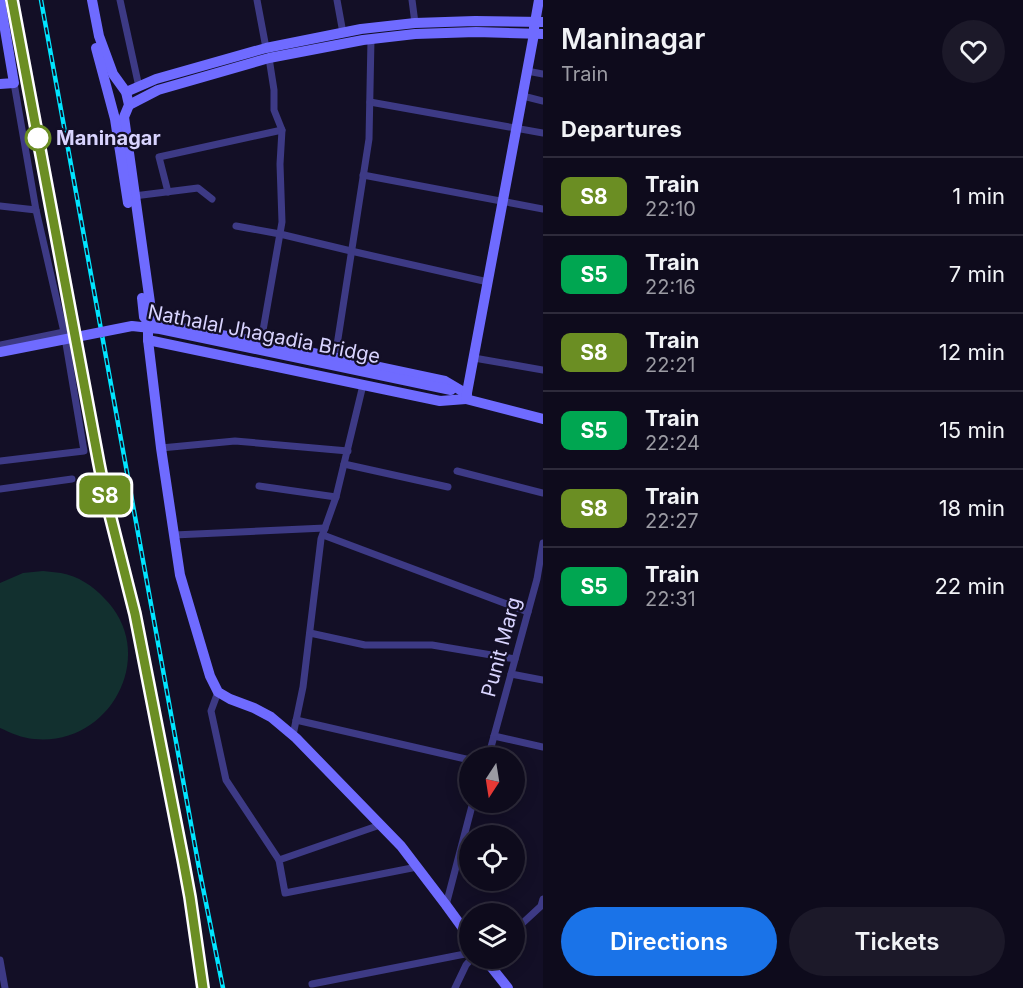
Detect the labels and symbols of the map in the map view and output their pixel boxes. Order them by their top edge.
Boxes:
marker: Maninagar [25,125,51,151]
place label: Maninagar [56,126,161,150]
street label: Nathalal Jhagadia Bridge [146,300,382,368]
line badge: S8 [78,476,132,514]
street label: Punit Marg [476,595,526,699]
north arrow [459,747,525,813]

